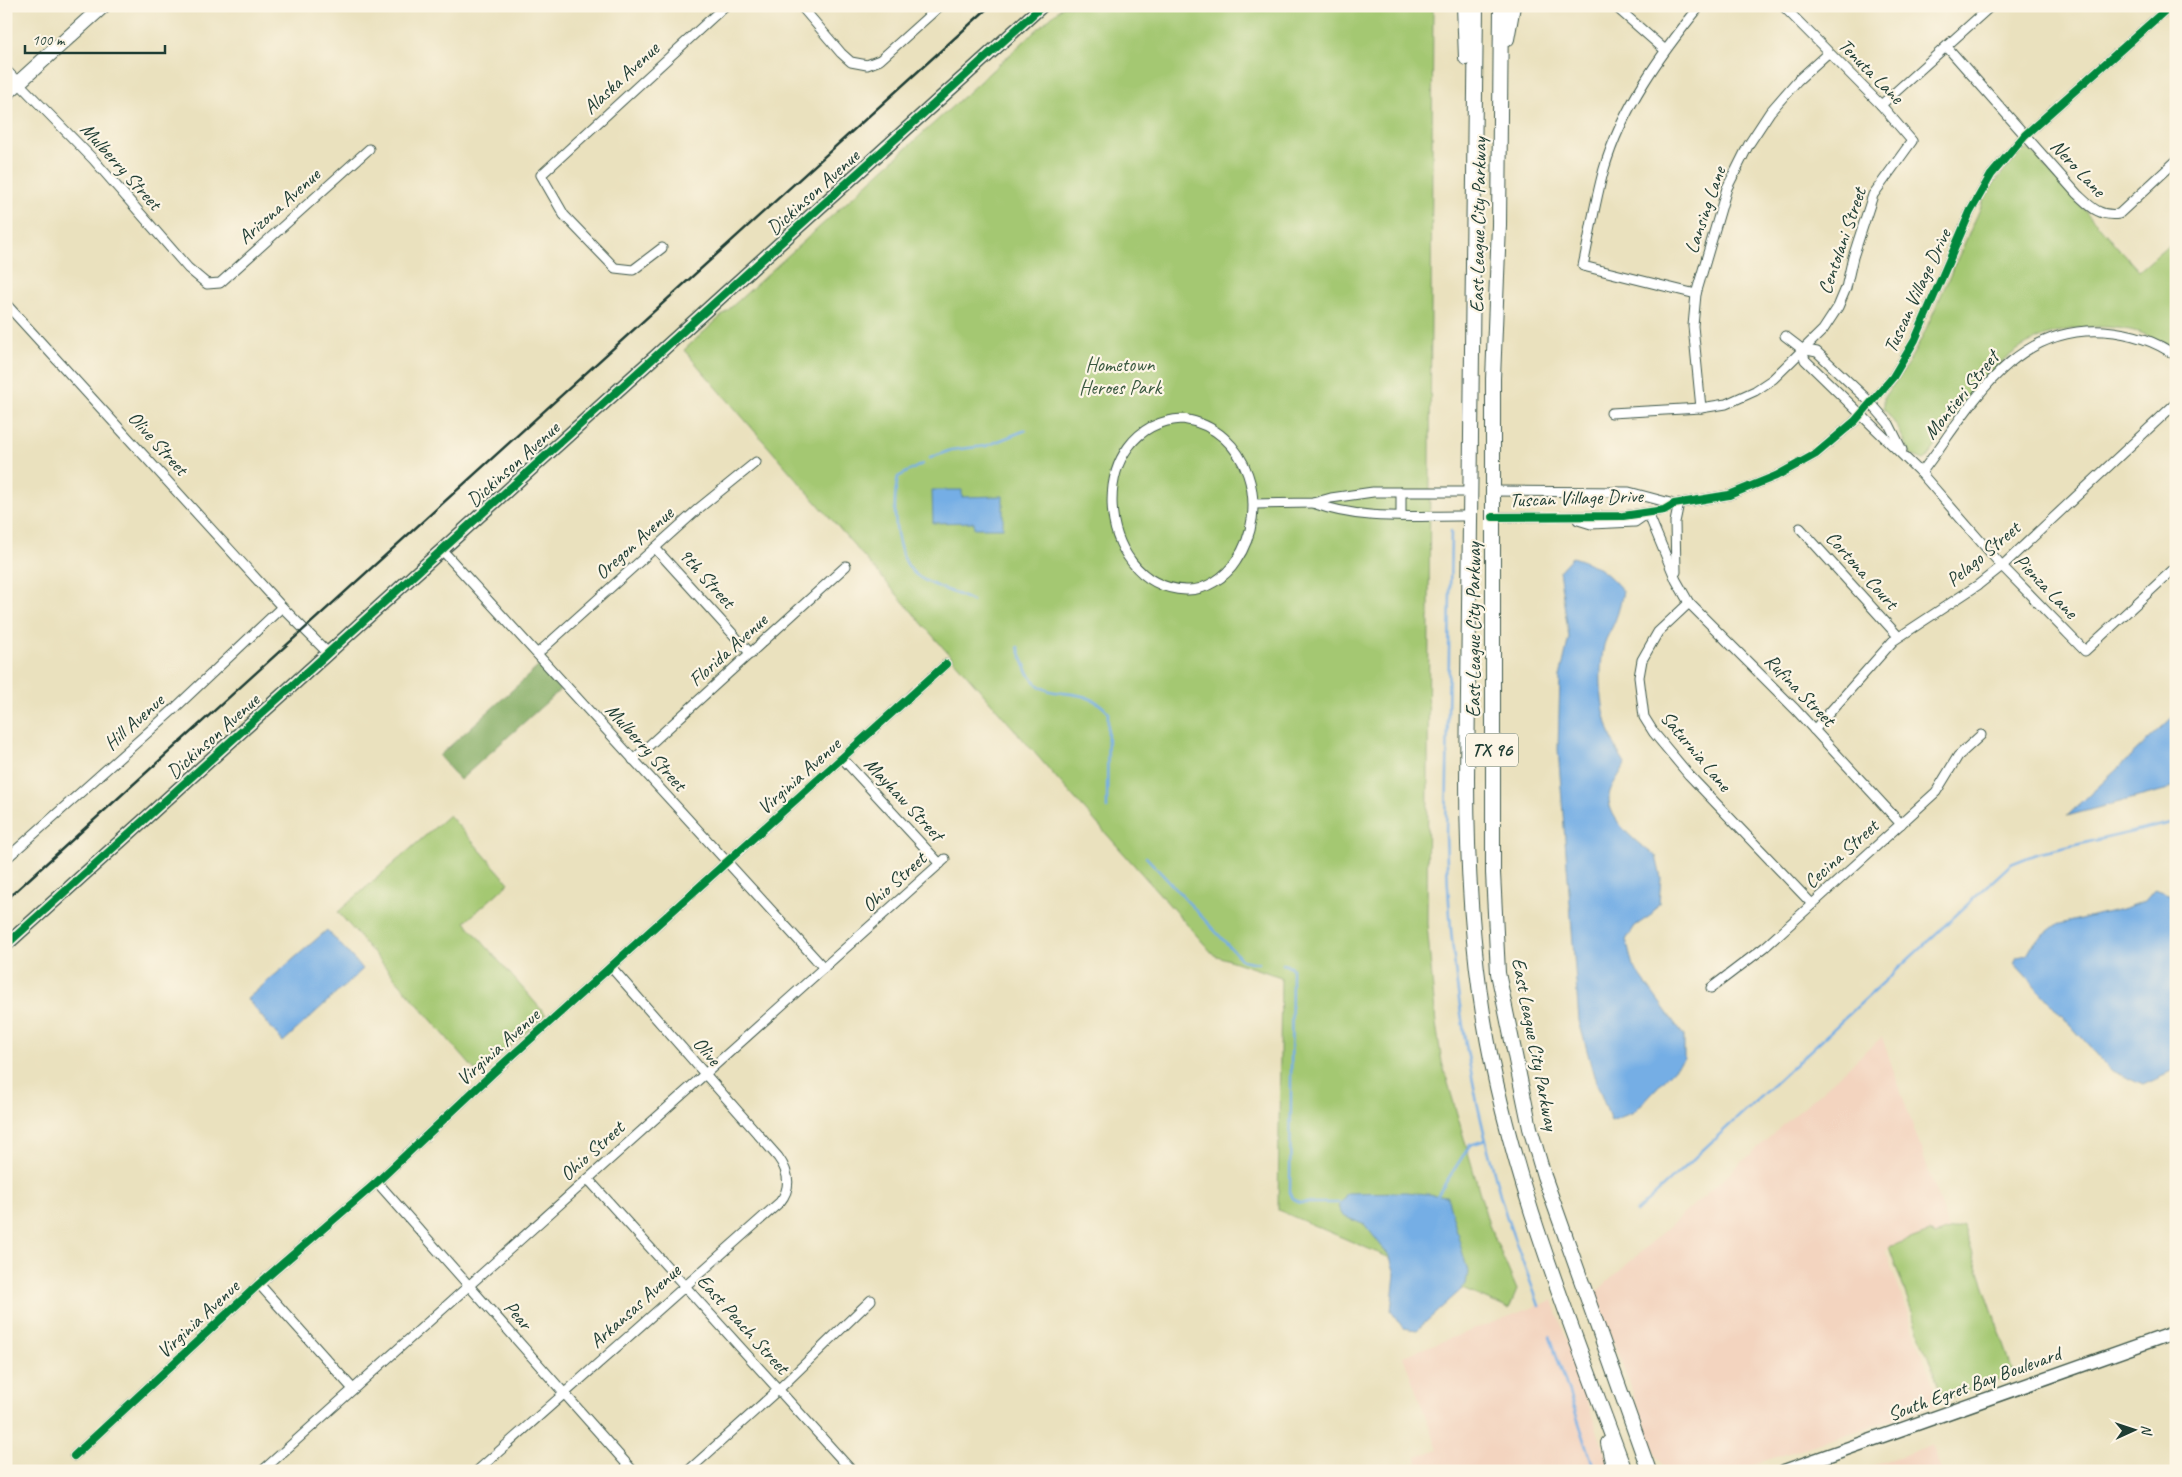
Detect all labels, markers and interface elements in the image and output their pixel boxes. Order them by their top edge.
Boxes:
scale bar [25,22,165,54]
text: 100 m [32,31,66,50]
street label: Tenuta Lane [1833,33,1910,110]
street label: Alaska Avenue [578,35,665,120]
street label: Mulberry Street [75,117,169,217]
street label: Nero Lane [2045,134,2112,203]
street label: East League City Parkway [1464,135,1492,313]
street label: Dickinson Avenue [761,143,866,240]
street label: Arizona Avenue [233,162,326,249]
street label: Lansing Lane [1679,162,1732,257]
street label: Centolani Street [1812,182,1873,298]
street label: Tuscan Village Drive [1877,224,1957,357]
street label: Montieri Street [1918,343,2006,444]
park label: Hometown Heroes Park [1079,352,1163,400]
street label: Olive Street [122,405,195,482]
street label: Dickinson Avenue [461,415,566,512]
street label: Tuscan Village Drive [1509,483,1645,513]
street label: Oregon Avenue [589,500,680,585]
street label: Pelago Street [1941,514,2027,592]
street label: Cortona Court [1820,526,1905,616]
street label: East League City Parkway [1461,540,1486,718]
street label: 9th Street [673,543,742,615]
street label: Pienza Lane [2009,548,2084,625]
street label: Florida Avenue [683,607,774,692]
street label: Rufina Street [1759,648,1843,733]
street label: Hill Avenue [99,687,171,756]
street label: Dickinson Avenue [161,687,266,784]
street label: Mulberry Street [600,698,694,798]
street label: Saturnia Lane [1655,705,1738,798]
street label: Virginia Avenue [752,731,847,820]
road number: TX 96 [1466,734,1518,766]
street label: Mayhaw Street [859,752,951,849]
street label: Cecina Street [1798,812,1885,894]
street label: Ohio Street [857,845,933,917]
street label: East League City Parkway [1506,956,1564,1135]
street label: Virginia Avenue [451,1002,546,1091]
street label: Olive [688,1031,727,1072]
street label: Ohio Street [555,1114,631,1186]
street label: Arkansas Avenue [584,1257,687,1354]
street label: East Peach Street [691,1269,796,1381]
street label: Virginia Avenue [151,1273,246,1364]
street label: Pear [499,1295,539,1336]
street label: South Egret Bay Boulevard [1884,1340,2067,1427]
north arrow [2110,1404,2160,1454]
text: N [2138,1425,2155,1436]

